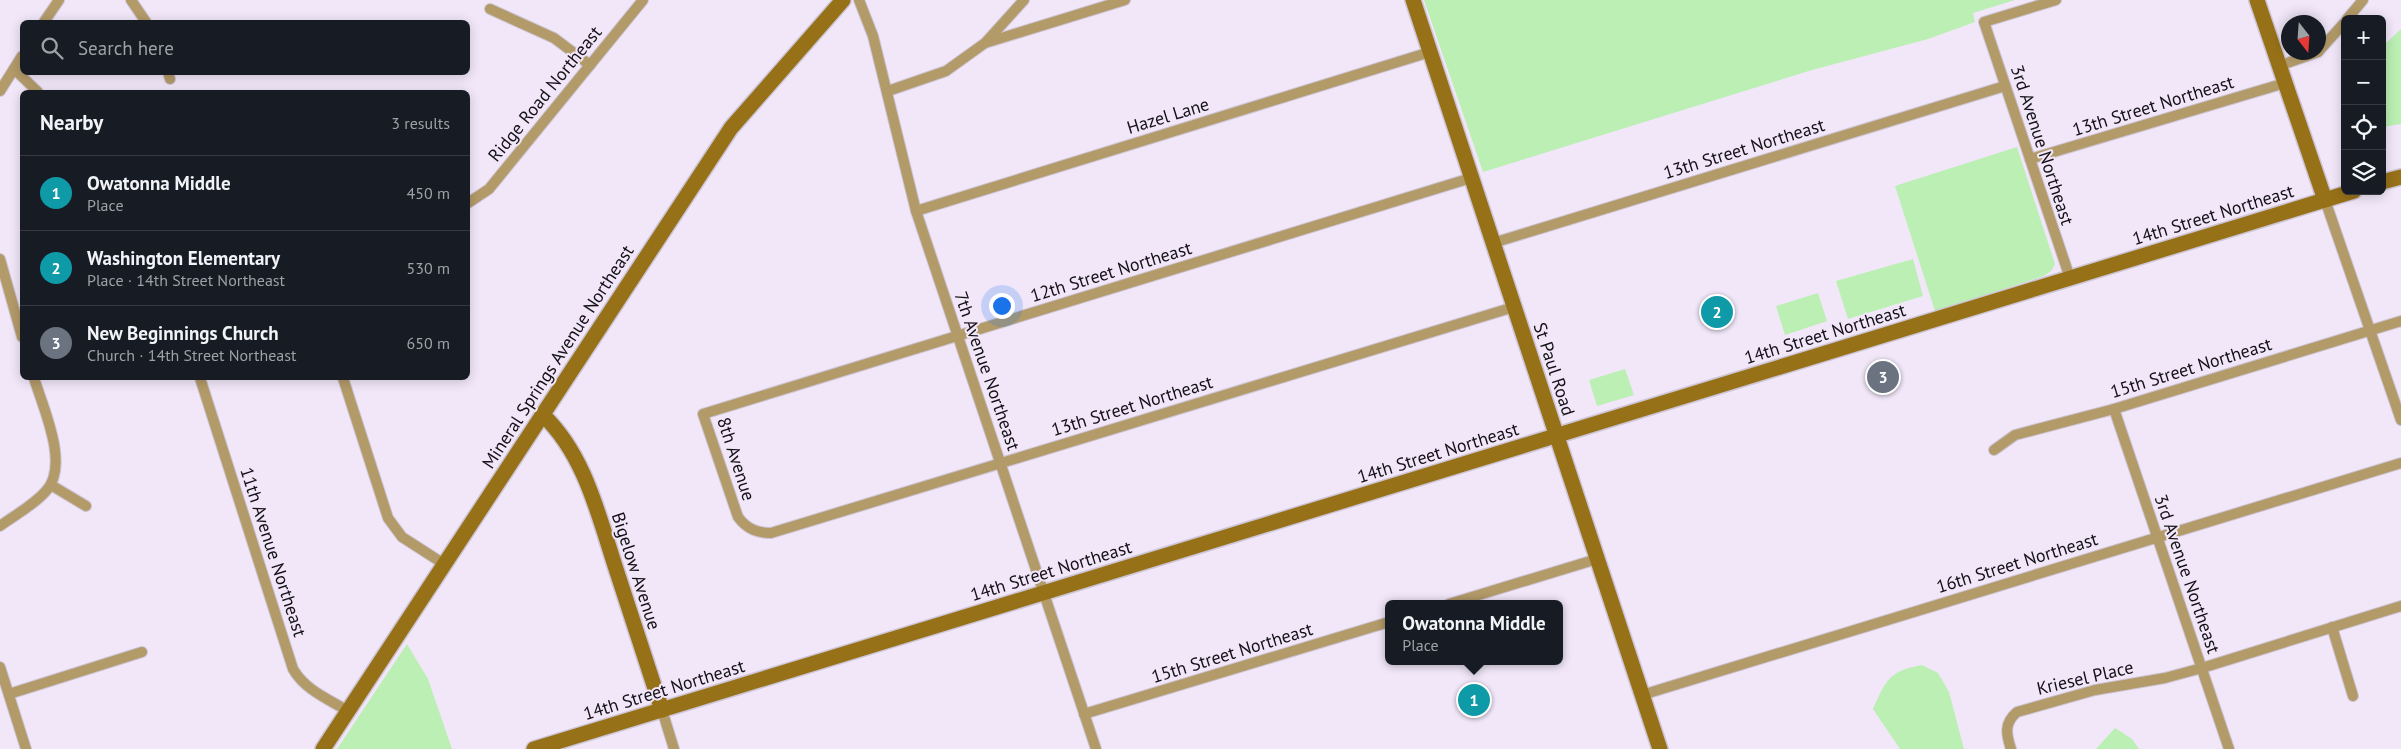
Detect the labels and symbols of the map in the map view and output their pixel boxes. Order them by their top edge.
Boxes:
north arrow [2281,15,2326,60]
street label: Ridge Road Northeast [483,21,606,166]
street label: 3rd Avenue Northeast [2006,62,2079,228]
street label: 13th Street Northeast [2070,70,2236,141]
street label: Hazel Lane [1124,92,1212,139]
street label: 13th Street Northeast [1661,113,1827,184]
street label: 14th Street Northeast [2130,179,2296,250]
street label: 12th Street Northeast [1028,236,1194,307]
street label: Mineral Springs Avenue Northeast [477,241,639,473]
street label: 7th Avenue Northeast [949,288,1025,453]
your location [989,293,1015,319]
pin: 2 [1701,293,1733,331]
street label: 14th Street Northeast [1742,298,1908,369]
street label: St Paul Road [1529,319,1580,418]
street label: 15th Street Northeast [2108,332,2274,403]
pin: 3 [1867,358,1899,396]
street label: 13th Street Northeast [1049,370,1215,441]
street label: 8th Avenue [712,414,761,503]
street label: 14th Street Northeast [1355,417,1521,488]
street label: 11th Avenue Northeast [235,464,312,640]
street label: 3rd Avenue Northeast [2149,491,2226,657]
street label: Bigelow Avenue [607,509,666,632]
street label: 16th Street Northeast [1934,527,2100,598]
street label: 14th Street Northeast [968,535,1134,606]
street label: 15th Street Northeast [1149,617,1315,688]
street label: 14th Street Northeast [581,654,747,725]
street label: Kriesel Place [2034,655,2135,700]
pin: 1 [1458,681,1490,719]

